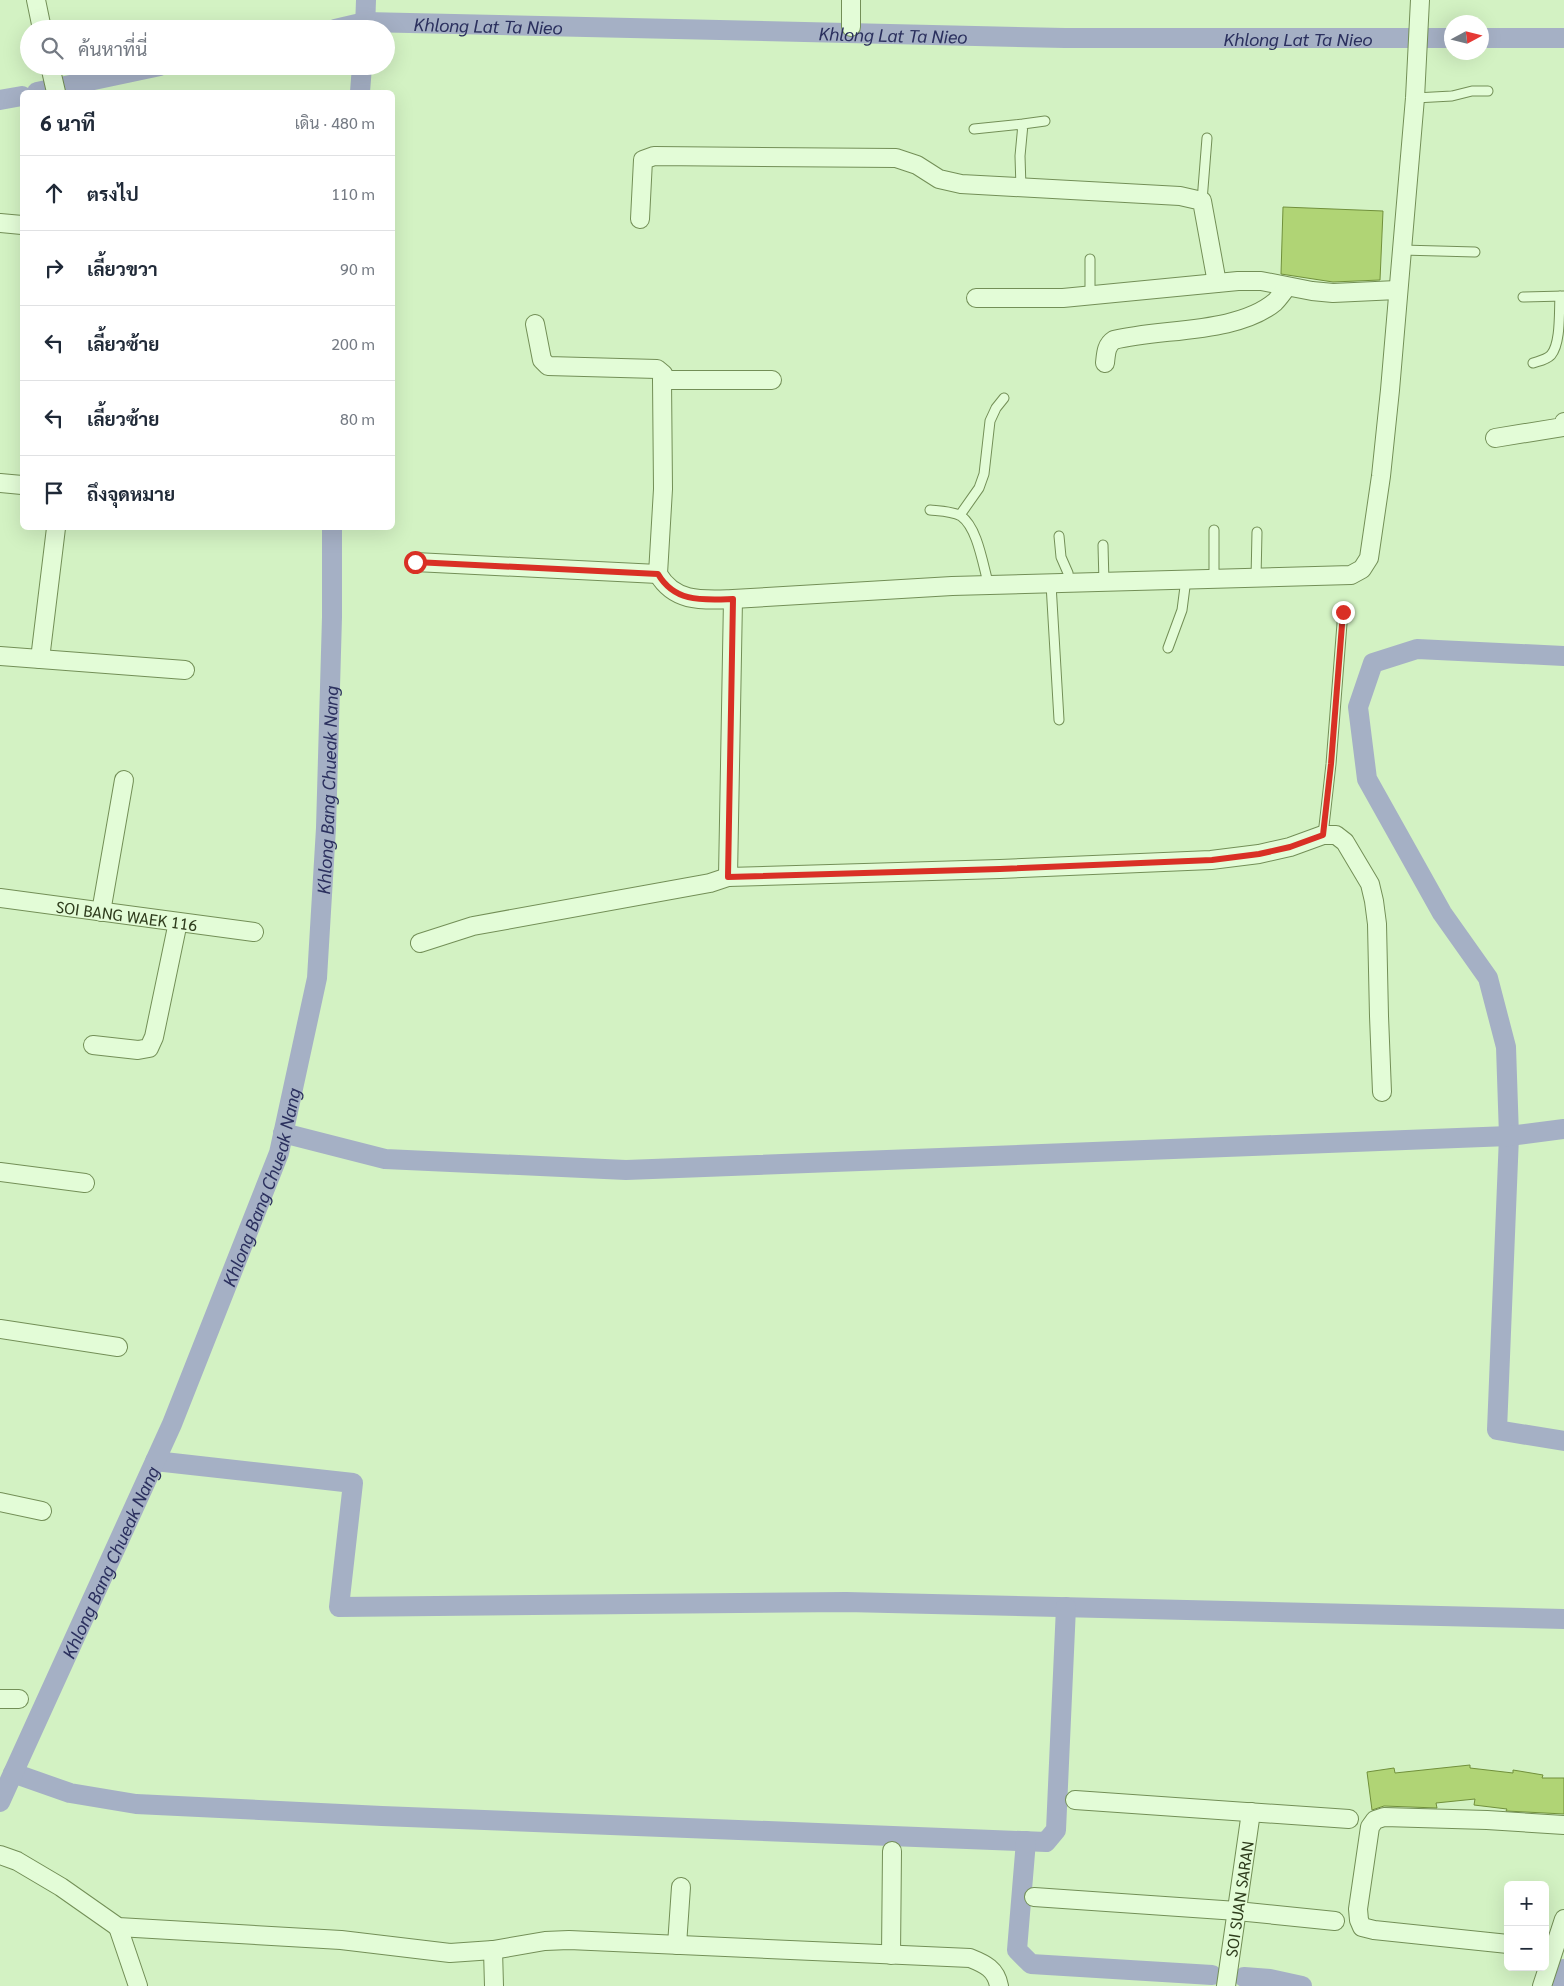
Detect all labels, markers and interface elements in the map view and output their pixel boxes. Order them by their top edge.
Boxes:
water label: Khlong Lat Ta Nieo [413,12,563,38]
north arrow [1444,15,1489,60]
search box [20,20,395,75]
water label: Khlong Lat Ta Nieo [818,21,968,47]
water label: Khlong Lat Ta Nieo [1224,27,1372,50]
icon: search [38,34,66,62]
text: ค้นหาที่นี่ [78,36,147,60]
text: 6 นาที [40,109,95,136]
text: เดิน · 480 m [295,112,375,133]
icon: ahead [40,179,68,207]
text: ตรงไป [87,181,139,205]
text: 110 m [331,183,375,204]
icon: right [40,254,68,282]
text: เลี้ยวขวา [87,256,158,280]
text: 90 m [340,258,375,279]
icon: left [40,329,68,357]
text: เลี้ยวซ้าย [87,331,159,355]
text: 200 m [331,333,375,354]
icon: left [40,404,68,432]
text: เลี้ยวซ้าย [87,406,159,430]
text: 80 m [340,408,375,429]
icon: arrive [40,479,68,507]
text: ถึงจุดหมาย [87,481,175,505]
route start [404,551,427,574]
route end [1332,601,1355,624]
water label: Khlong Bang Chueak Nang [311,685,342,895]
street label: SOI BANG WAEK 116 [55,895,199,935]
water label: Khlong Bang Chueak Nang [216,1085,304,1289]
water label: Khlong Bang Chueak Nang [56,1462,163,1661]
street label: SOI SUAN SARAN [1220,1839,1257,1958]
map controls [1504,1881,1549,1971]
button: + [1504,1881,1549,1926]
button: − [1504,1926,1549,1971]

